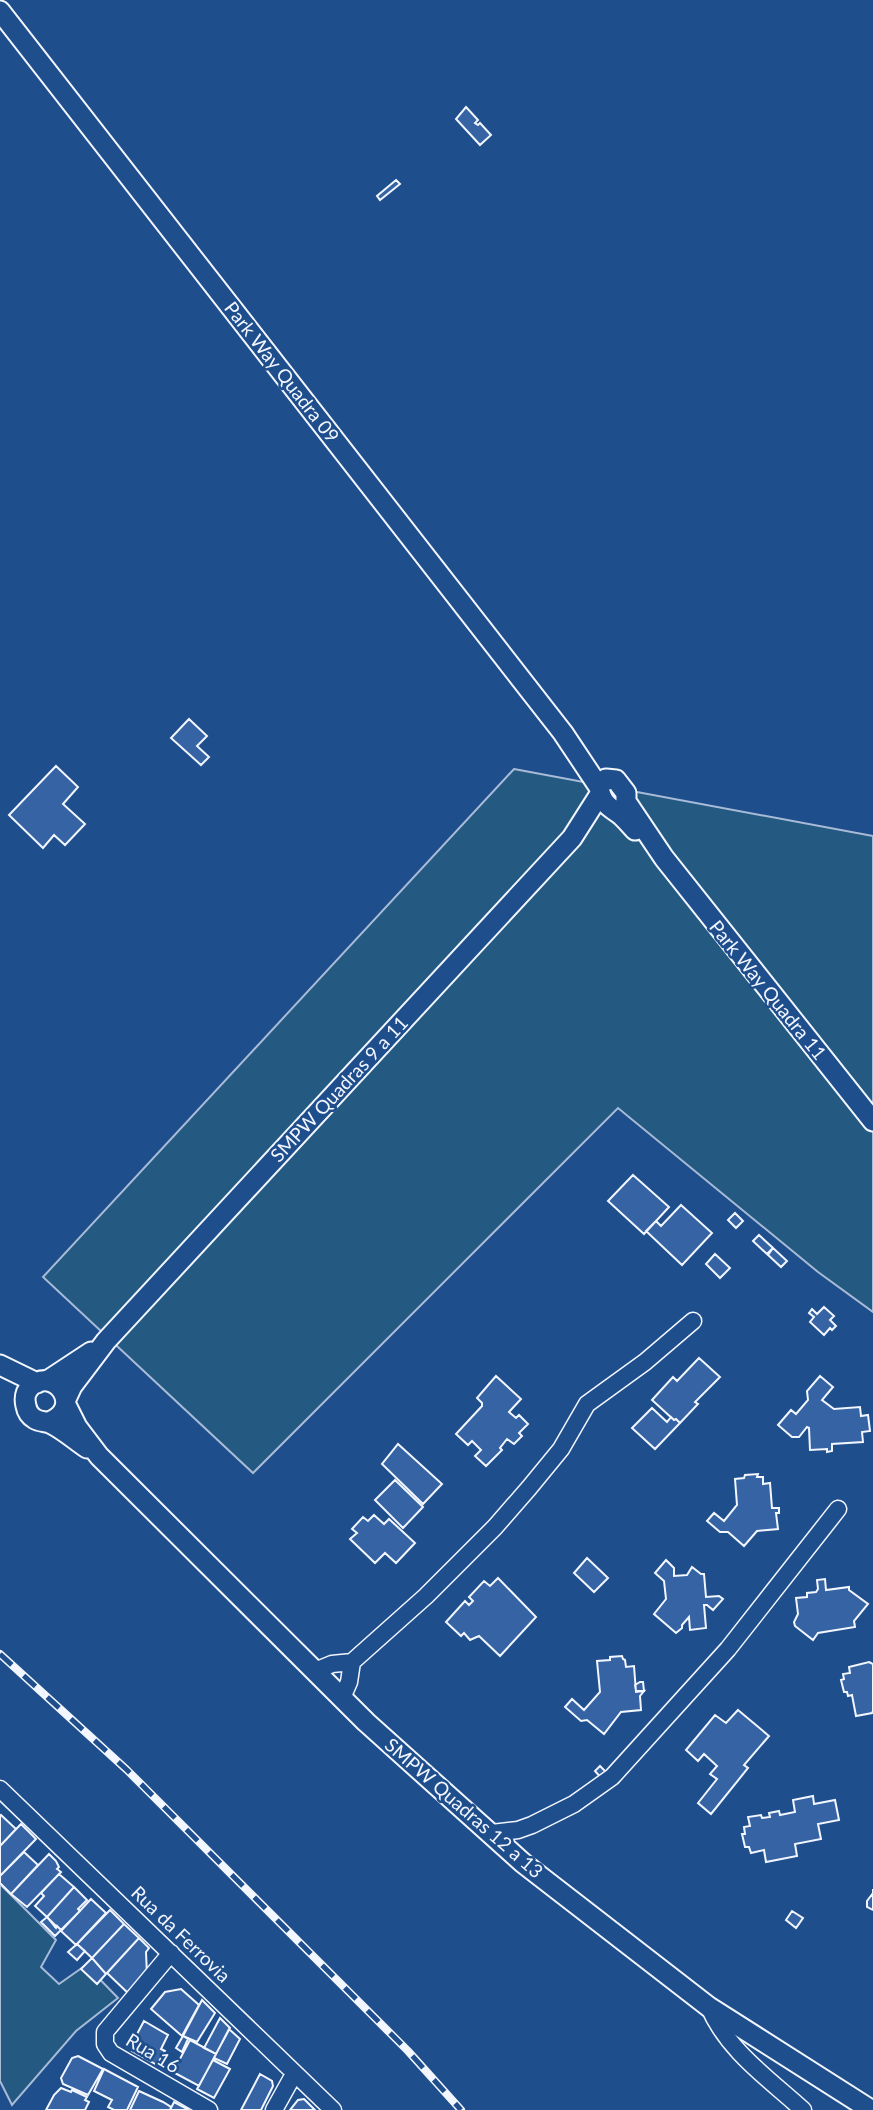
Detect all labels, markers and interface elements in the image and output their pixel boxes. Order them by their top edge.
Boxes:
street label: Park Way Quadra 09 [220,297,345,447]
street label: Park Way Quadra 11 [705,915,832,1064]
street label: SMPW Quadras 9 a 11 [265,1011,412,1166]
street label: SMPW Quadras 12 a 13 [381,1733,548,1883]
street label: Rua da Ferrovia [127,1881,236,1987]
street label: Rua 16 [122,2028,184,2077]

